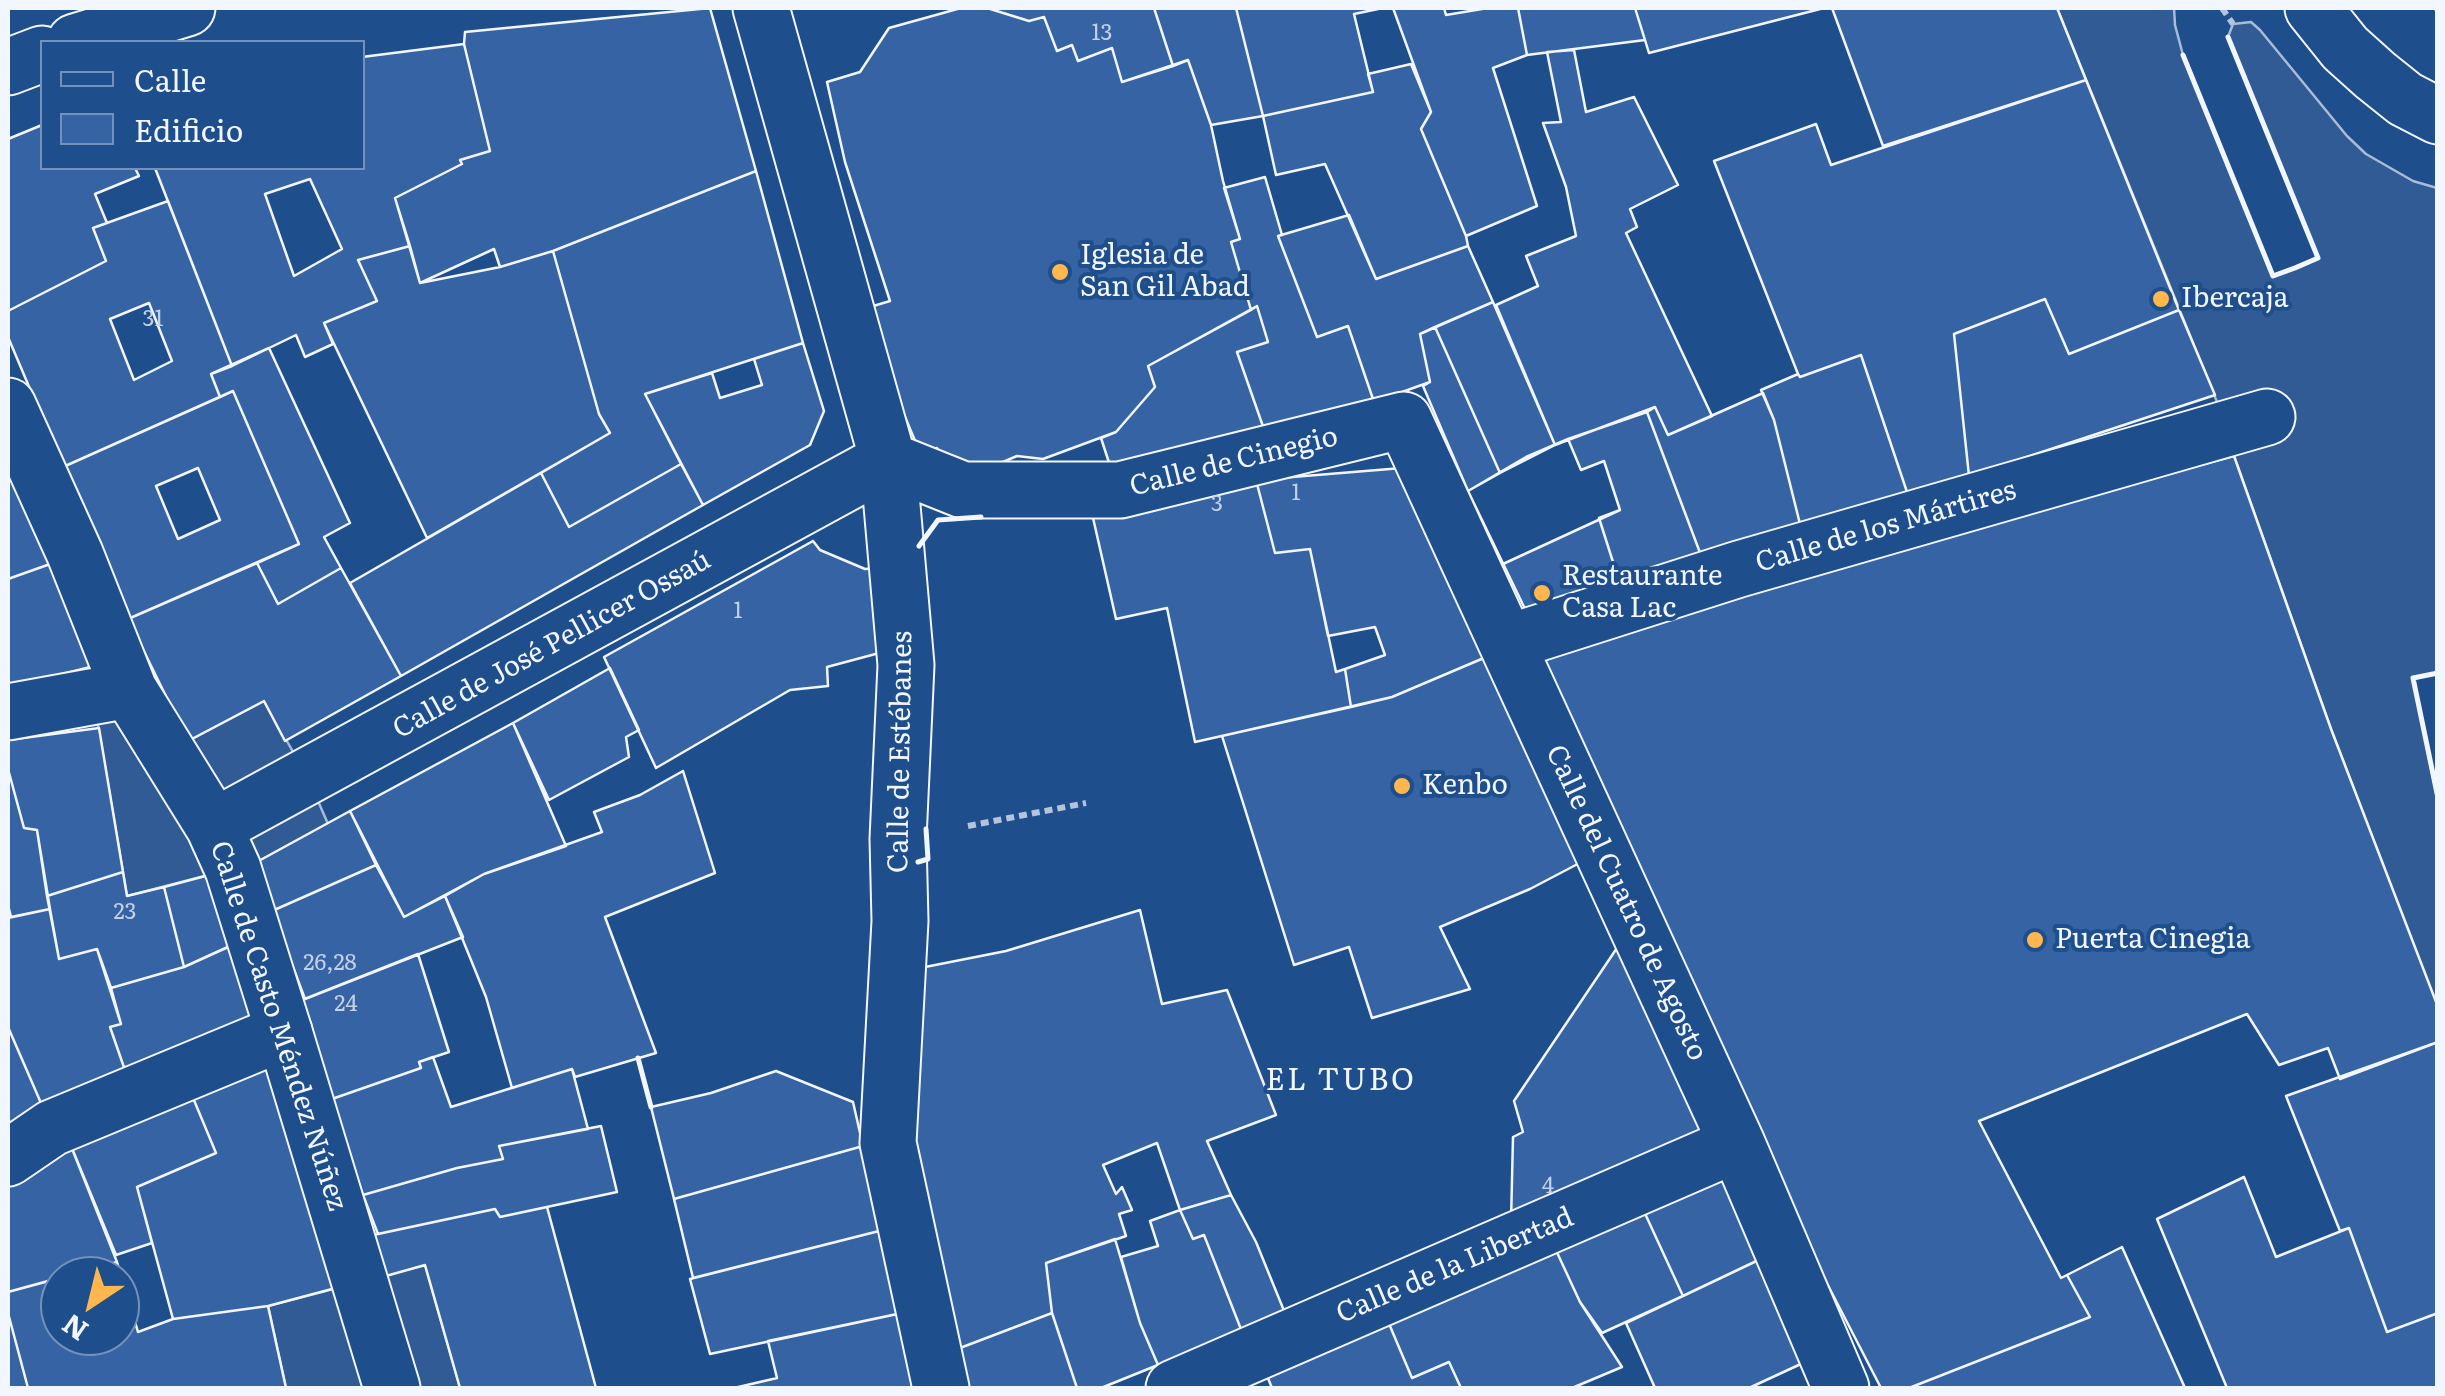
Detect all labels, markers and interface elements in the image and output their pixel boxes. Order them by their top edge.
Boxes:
house number: 13 [1092,21,1112,47]
legend [40,40,365,170]
text: Calle [134,57,206,101]
text: Edificio [134,107,243,151]
place label: Iglesia de San Gil Abad [1080,239,1250,305]
marker: Iglesia de San Gil Abad [1049,261,1071,283]
place label: Ibercaja [2181,282,2289,316]
marker: Ibercaja [2150,288,2172,310]
house number: 31 [143,307,163,333]
street label: Calle de Cinegio [1127,420,1341,504]
street label: Calle de los Mártires [1752,474,2020,580]
house number: 1 [1292,481,1300,507]
house number: 3 [1211,492,1223,518]
street label: Calle de José Pellicer Ossaú [387,544,717,746]
place label: Restaurante Casa Lac [1562,560,1723,626]
marker: Restaurante Casa Lac [1531,582,1553,604]
house number: 1 [734,599,742,625]
street label: Calle de Estébanes [882,631,920,873]
street label: Calle del Cuatro de Agosto [1538,740,1714,1066]
place label: Kenbo [1422,769,1508,803]
marker: Kenbo [1391,775,1413,797]
street label: Calle de Casto Méndez Núñez [202,837,354,1215]
house number: 23 [113,900,137,926]
place label: Puerta Cinegia [2055,923,2251,957]
marker: Puerta Cinegia [2024,929,2046,951]
house number: 26,28 [303,951,357,977]
house number: 24 [334,992,358,1018]
district label: EL TUBO [1266,1063,1416,1099]
house number: 4 [1542,1174,1554,1200]
street label: Calle de la Libertad [1331,1201,1579,1331]
north arrow [40,1256,140,1356]
text: N [52,1305,96,1353]

